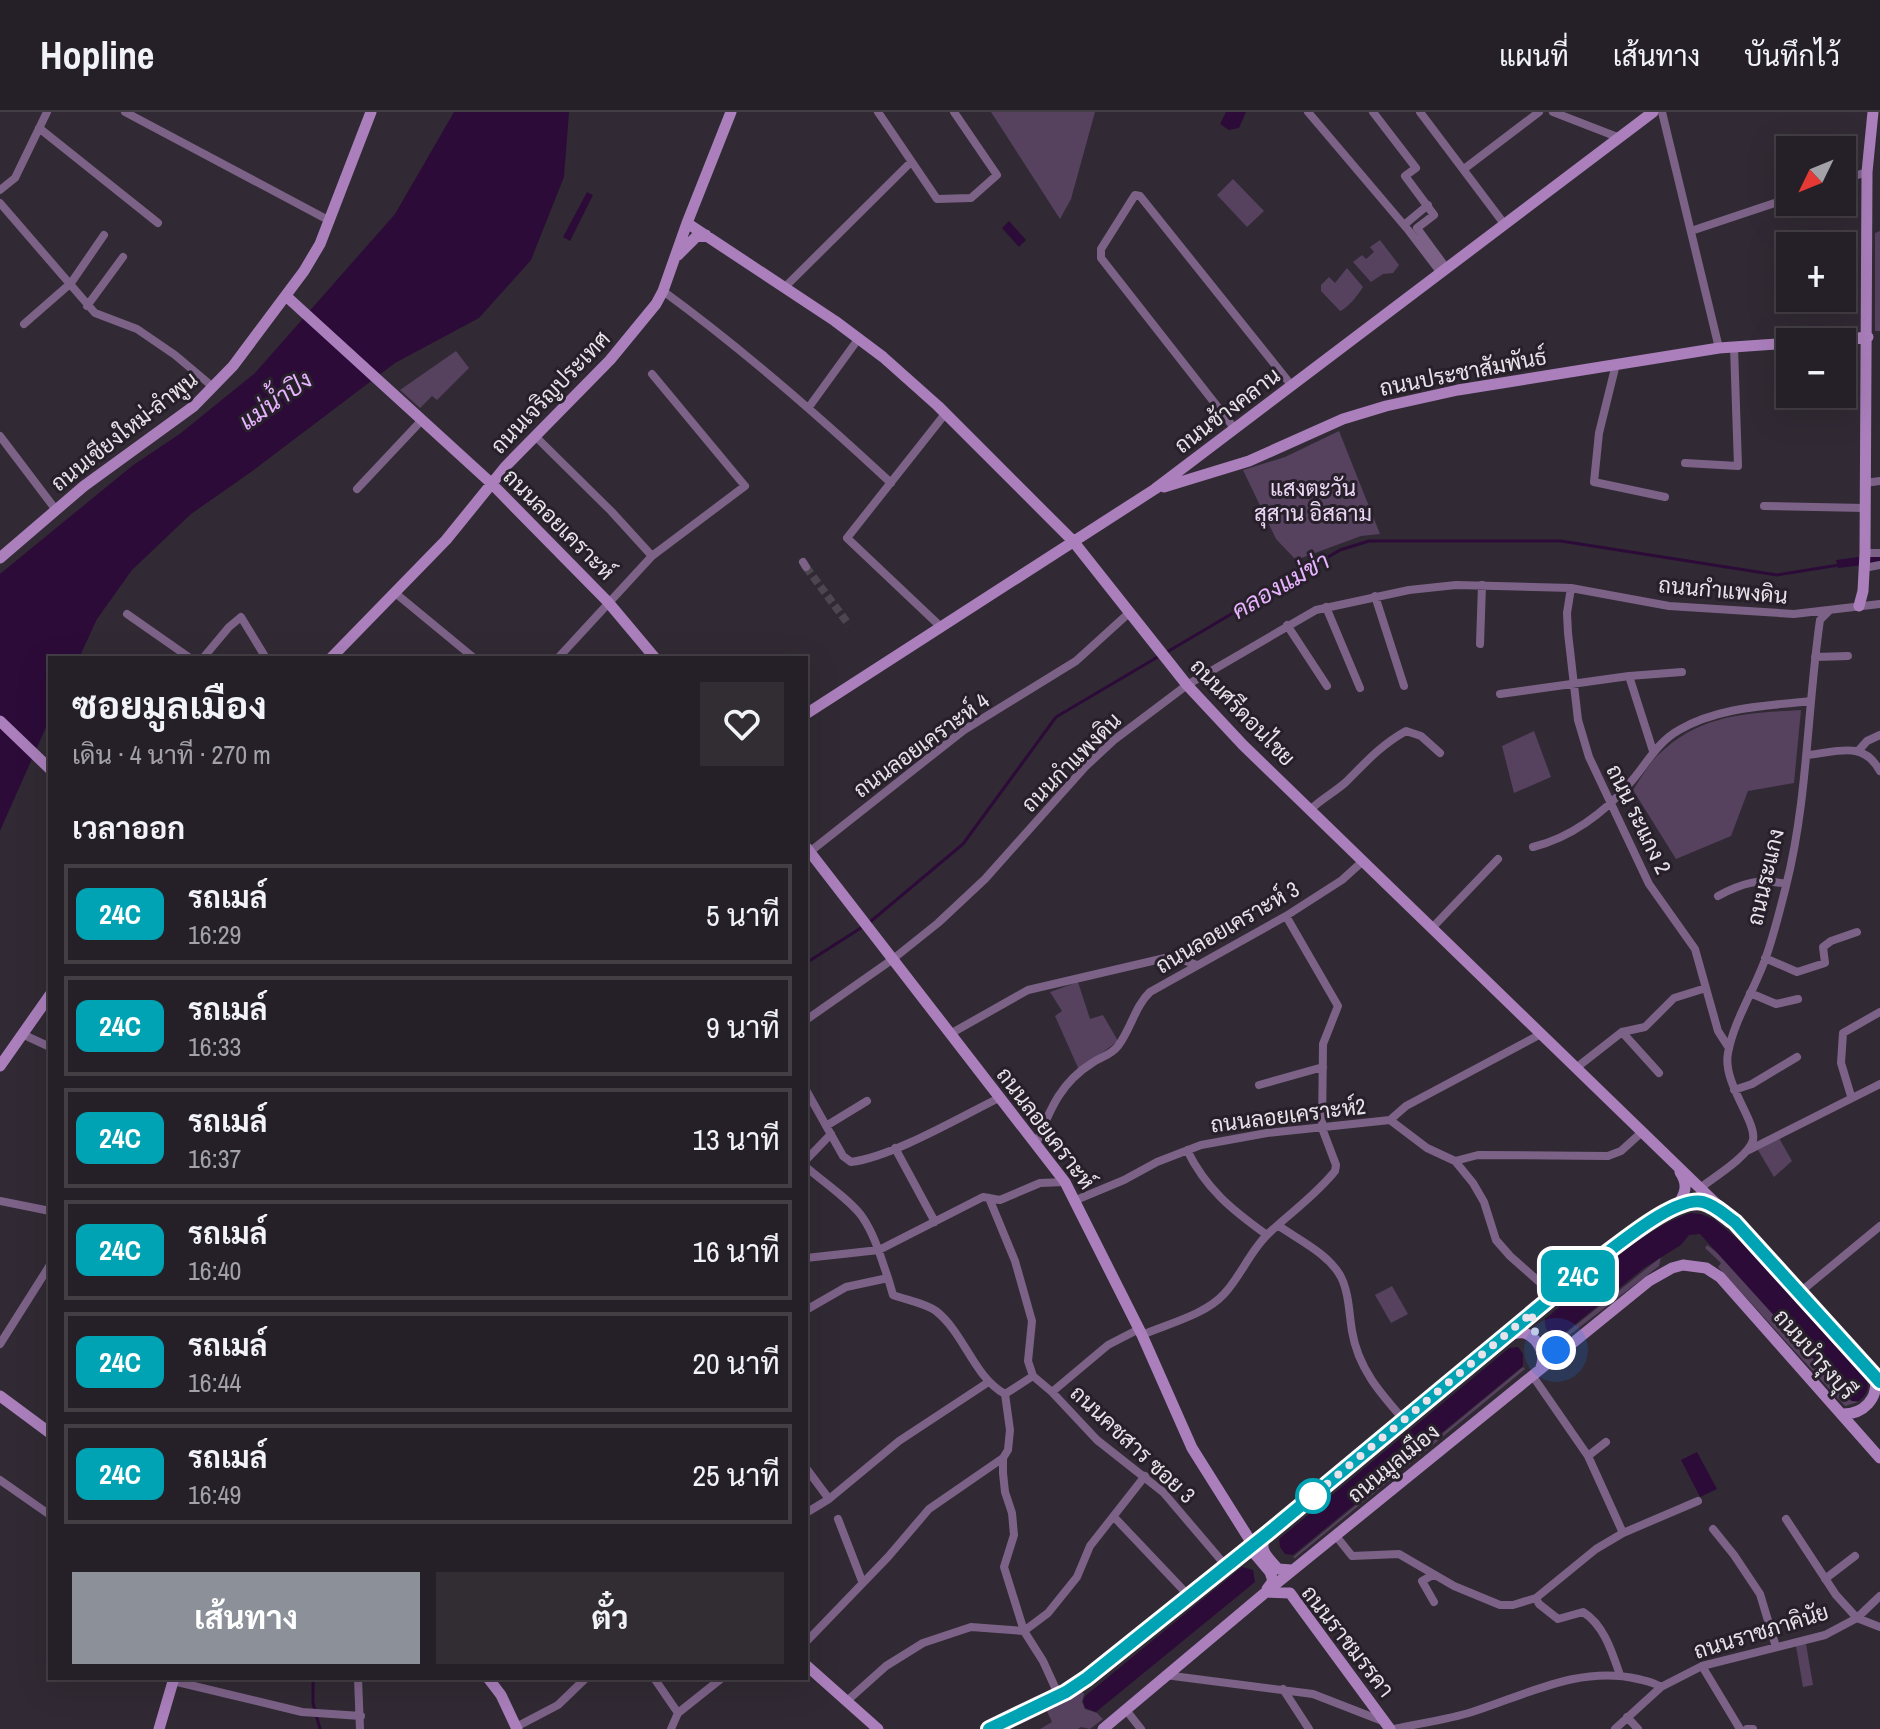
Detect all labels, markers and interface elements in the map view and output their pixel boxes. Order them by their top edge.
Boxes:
text: Hopline [40,30,154,81]
text: แผนที่ [1499,37,1569,75]
text: เส้นทาง [1613,37,1700,75]
text: บันทึกไว้ [1744,37,1840,75]
north arrow [1776,136,1856,216]
map controls [1776,136,1856,408]
button: + [1776,232,1856,312]
street label: ถนนเจริญประเทศ [484,324,616,460]
button: − [1776,328,1856,408]
street label: ถนนประชาสัมพันธ์ [1377,341,1549,403]
street label: ถนนช้างคลาน [1168,360,1286,460]
water label: แม่น้ำปิง [230,361,318,437]
street label: ถนนเชียงใหม่-ลำพูน [44,364,204,499]
street label: ถนนลอยเคราะห์ [497,462,621,586]
park label: แสงตะวัน สุสาน อิสลาม [1254,473,1372,529]
water label: คลองแม่ข่า [1225,544,1335,626]
street label: ถนนกำแพงดิน [1657,569,1789,611]
street label: ถนนศรีดอนไชย [1184,652,1302,772]
text: ซอยมูลเมือง [72,680,267,731]
button: heart [700,682,784,766]
street label: ถนนลอยเคราะห์ 4 [847,685,995,805]
street label: ถนนกำแพงดิน [1015,706,1127,818]
text: เดิน · 4 นาที · 270 m [72,737,271,772]
street label: ถนน ระแกง 2 [1600,759,1678,879]
text: เวลาออก [72,808,185,848]
street label: ถนนระแกง [1739,826,1791,928]
street label: ถนนลอยเคราะห์ 3 [1150,874,1304,980]
text: รถเมล์ [188,877,268,917]
text: 24C [99,895,141,933]
text: 5 นาที [706,895,780,935]
text: 16:29 [188,917,241,952]
text: รถเมล์ [188,989,268,1029]
text: 24C [99,1007,141,1045]
text: 9 นาที [706,1007,780,1047]
text: 16:33 [188,1029,241,1064]
street label: ถนนลอยเคราะห์ [990,1061,1102,1195]
street label: ถนนลอยเคราะห์2 [1209,1091,1367,1139]
text: รถเมล์ [188,1101,268,1141]
text: 24C [99,1119,141,1157]
text: 13 นาที [692,1119,780,1159]
text: 16:37 [188,1141,241,1176]
text: รถเมล์ [188,1213,268,1253]
text: 24C [99,1231,141,1269]
text: 16 นาที [692,1231,780,1271]
line badge: 24C [1532,1250,1624,1302]
text: 16:40 [188,1253,241,1288]
text: 24C [1557,1257,1599,1295]
street label: ถนนบำรุงบุรี [1766,1302,1863,1406]
text: รถเมล์ [188,1325,268,1365]
your location [1536,1330,1576,1370]
text: 24C [99,1343,141,1381]
text: 20 นาที [692,1343,780,1383]
text: 16:44 [188,1365,241,1400]
street label: ถนนคชสาร ซอย 3 [1064,1378,1202,1510]
street label: ถนนมูลเมือง [1341,1417,1446,1510]
text: รถเมล์ [188,1437,268,1477]
text: 24C [99,1455,141,1493]
text: 25 นาที [692,1455,780,1495]
text: 16:49 [188,1477,241,1512]
unlabelled marker [1296,1479,1330,1513]
button: เส้นทาง [72,1572,420,1664]
button: ตั๋ว [436,1572,784,1664]
street label: ถนนราชมรรคา [1295,1579,1401,1703]
street label: ถนนราชภาคินัย [1690,1596,1832,1666]

